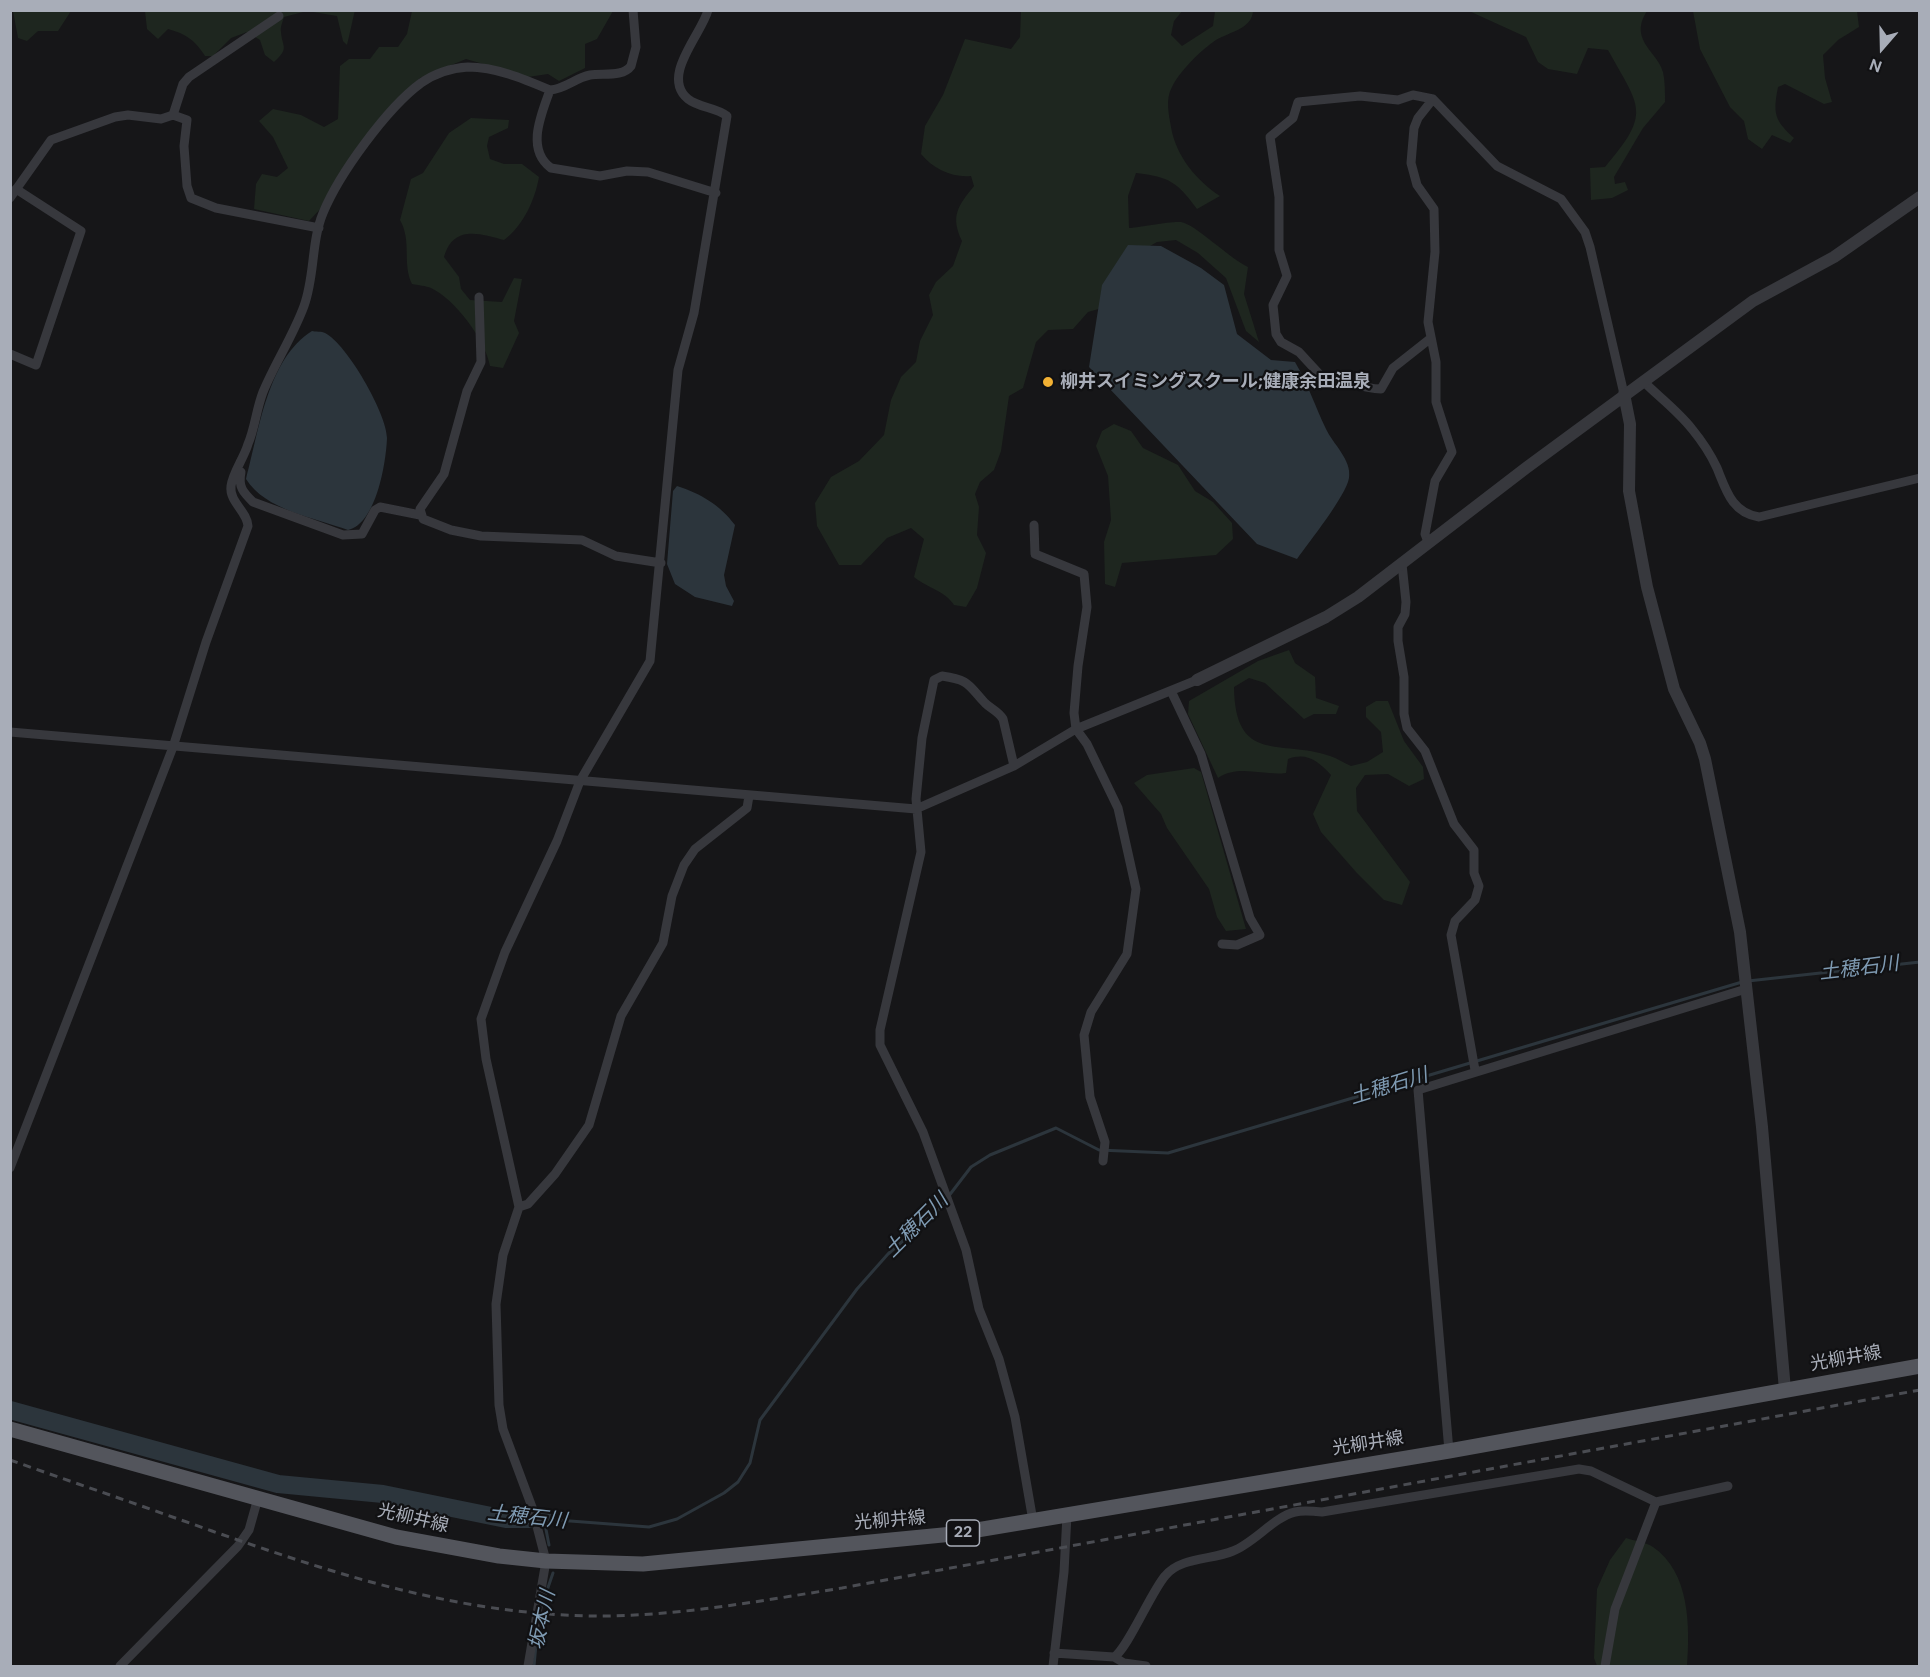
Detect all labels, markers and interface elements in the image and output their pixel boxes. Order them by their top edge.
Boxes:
north arrow [1852,18,1912,78]
text: N [1867,54,1885,77]
place label: 柳井スイミングスクール;健康余田温泉 [1060,371,1371,393]
marker: 柳井スイミングスクール;健康余田温泉 [1041,375,1055,389]
water label: 土穂石川 [1818,952,1900,986]
water label: 土穂石川 [1347,1064,1431,1110]
water label: 土穂石川 [880,1189,954,1263]
street label: 光柳井線 [1809,1342,1883,1376]
street label: 光柳井線 [1331,1428,1405,1460]
street label: 光柳井線 [375,1500,451,1538]
water label: 土穂石川 [486,1502,568,1534]
street label: 光柳井線 [853,1507,927,1535]
road number: 22 [946,1520,980,1546]
water label: 坂本川 [525,1588,561,1652]

